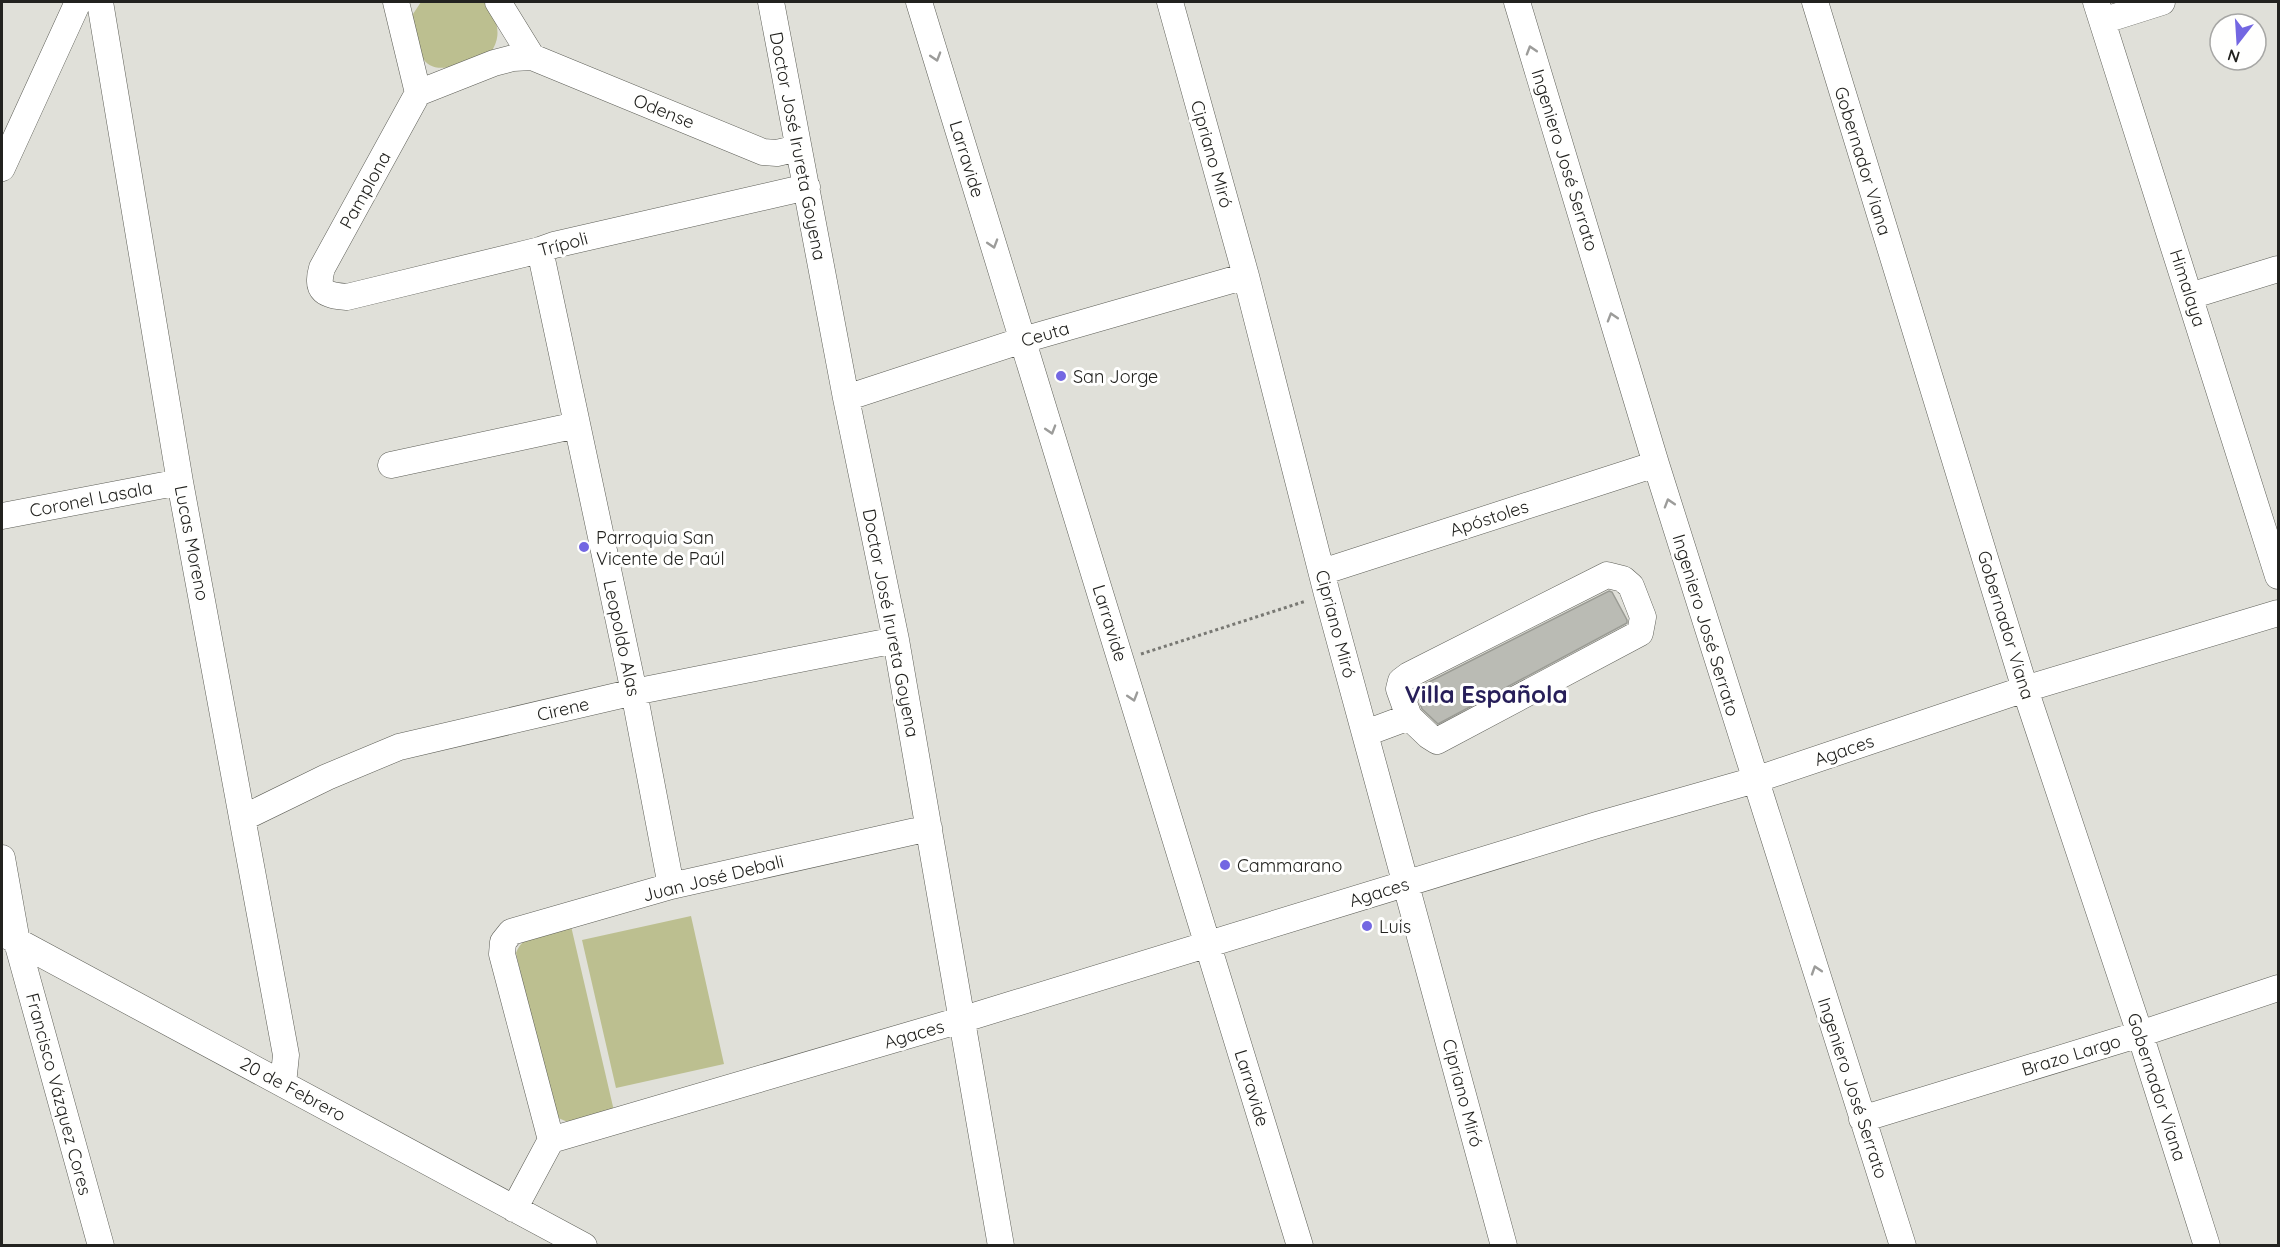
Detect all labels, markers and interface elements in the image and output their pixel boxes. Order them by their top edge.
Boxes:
north arrow [2208,12,2268,72]
street label: Doctor José Irureta Goyena [765,30,831,262]
one-way arrow [1526,45,1538,56]
text: N [2225,45,2242,68]
one-way arrow [929,51,941,62]
street label: Ingeniero José Serrato [1526,66,1604,254]
street label: Gobernador Viana [1829,84,1897,238]
street label: Odense [630,88,698,134]
street label: Cipriano Miró [1186,98,1238,210]
street label: Larravide [944,118,990,200]
street label: Pamplona [334,147,396,233]
street label: Trípoli [536,226,590,262]
one-way arrow [986,238,998,249]
street label: Himalaya [2165,246,2211,330]
one-way arrow [1607,312,1619,323]
street label: Ceuta [1018,316,1072,352]
place label: San Jorge [1073,365,1158,388]
marker: San Jorge [1054,369,1068,383]
one-way arrow [1044,424,1056,435]
street label: Coronel Lasala [28,476,154,522]
street label: Lucas Moreno [170,483,214,603]
street label: Apóstoles [1447,494,1531,542]
one-way arrow [1663,498,1676,509]
street label: Doctor José Irureta Goyena [858,507,924,739]
place label: Parroquia San Vicente de Paúl [596,526,725,570]
street label: Ingeniero José Serrato [1667,531,1745,719]
marker: Parroquia San Vicente de Paúl [577,540,591,554]
street label: Gobernador Viana [1972,548,2040,702]
street label: Cipriano Miró [1311,567,1361,681]
street label: Leopoldo Alas [598,578,646,698]
street label: Larravide [1087,582,1133,664]
district label: Villa Española [1405,679,1567,709]
one-way arrow [1126,691,1138,702]
street label: Cirene [535,692,591,726]
street label: Agaces [1811,729,1877,771]
street label: Juan José Debali [640,849,786,907]
place label: Cammarano [1237,854,1342,877]
marker: Cammarano [1218,858,1232,872]
street label: Agaces [1346,872,1412,912]
place label: Luis [1379,915,1411,938]
marker: Luis [1360,919,1374,933]
one-way arrow [1810,965,1823,976]
street label: Francisco Vázquez Cores [21,990,97,1198]
street label: Ingeniero José Serrato [1813,995,1893,1181]
street label: Gobernador Viana [2122,1010,2192,1164]
street label: Agaces [881,1014,947,1054]
street label: Brazo Largo [2019,1029,2123,1081]
street label: Cipriano Miró [1438,1036,1488,1150]
street label: Larravide [1229,1047,1275,1129]
street label: 20 de Febrero [236,1051,350,1127]

